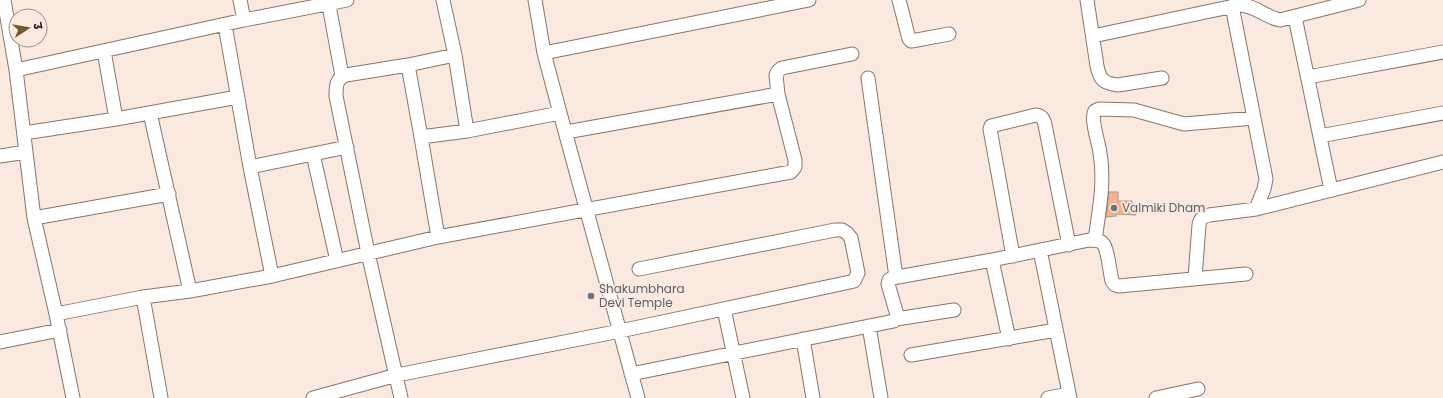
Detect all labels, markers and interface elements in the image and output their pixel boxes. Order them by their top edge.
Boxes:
north arrow [8,8,48,48]
text: उ [29,20,46,31]
place label: Valmiki Dham [1122,199,1205,216]
marker: Valmiki Dham [1109,203,1119,213]
place label: Shakumbhara Devi Temple [599,280,685,311]
marker: Shakumbhara Devi Temple [586,291,596,301]

